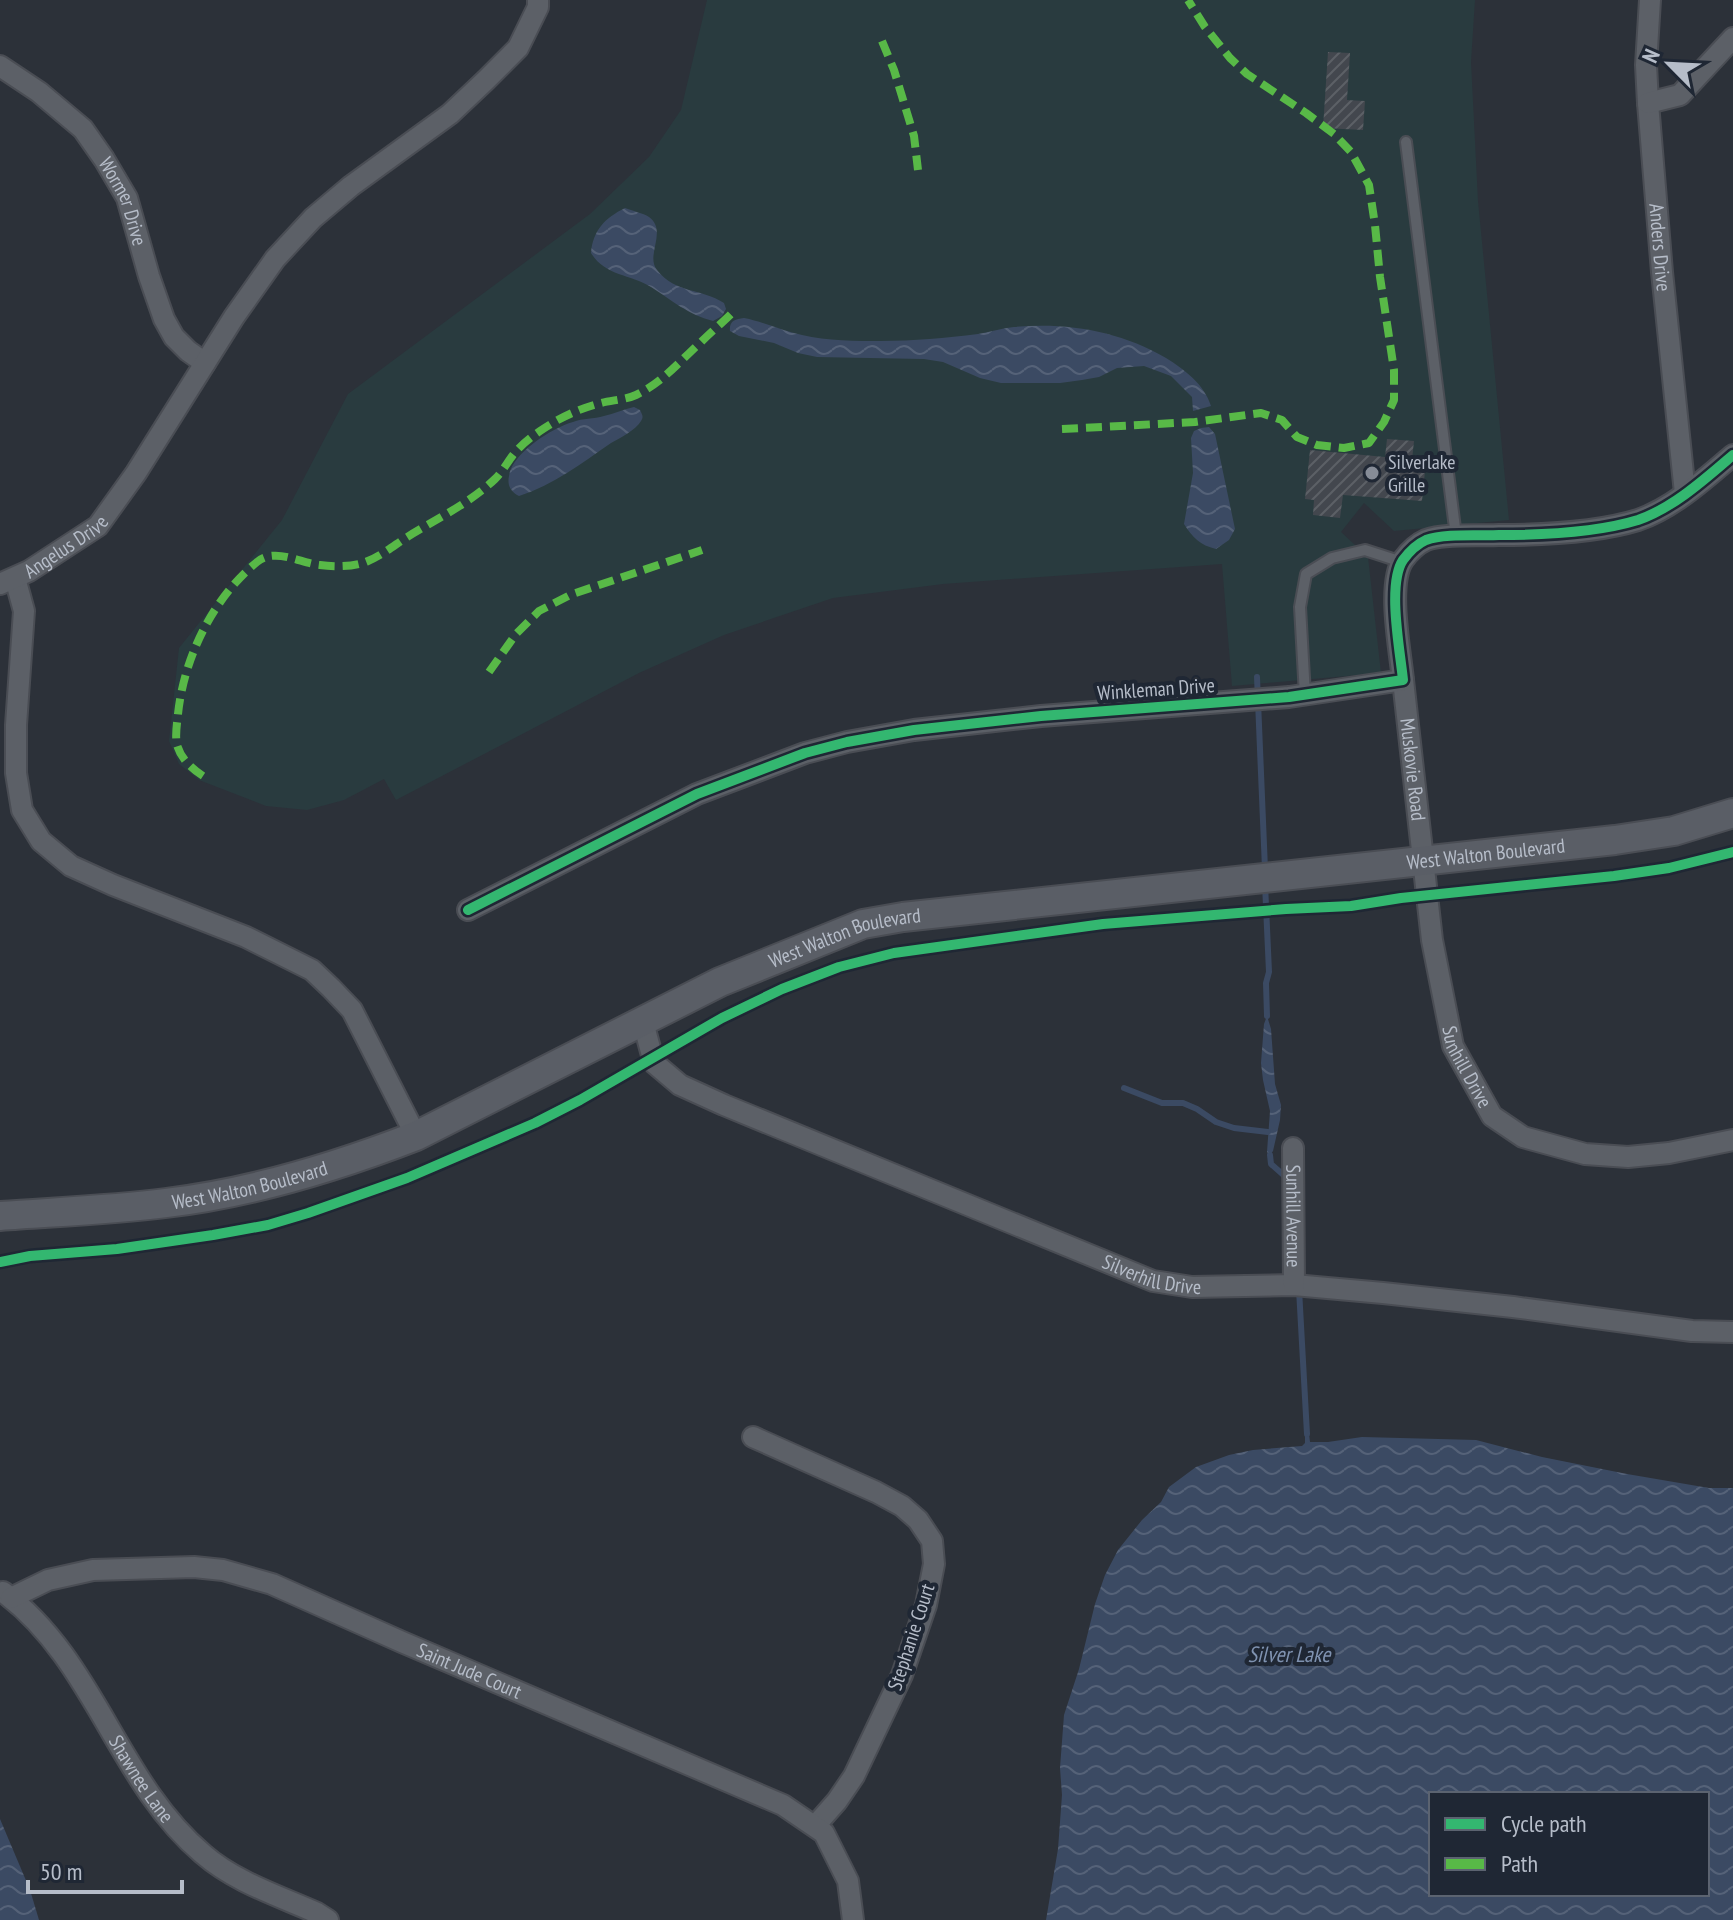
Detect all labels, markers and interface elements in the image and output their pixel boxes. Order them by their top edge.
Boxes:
north arrow [1629,24,1709,104]
text: N [1636,45,1666,67]
street label: Wormer Drive [93,152,153,249]
street label: Anders Drive [1643,202,1677,293]
place label: Silverlake Grille [1388,449,1456,498]
marker: Silverlake Grille [1363,464,1381,482]
street label: Angelus Drive [19,510,114,584]
street label: Winkleman Drive [1096,672,1216,706]
street label: Muskovie Road [1394,717,1432,822]
street label: West Walton Boulevard [1405,832,1566,875]
street label: West Walton Boulevard [765,902,922,974]
street label: Sunhill Drive [1436,1024,1498,1113]
street label: West Walton Boulevard [170,1155,331,1215]
street label: Sunhill Avenue [1280,1164,1307,1268]
street label: Silverhill Drive [1098,1249,1201,1300]
street label: Stephanie Court [882,1580,941,1694]
street label: Saint Jude Court [413,1637,526,1705]
water label: Silver Lake [1248,1640,1332,1668]
street label: Shawnee Lane [103,1730,179,1828]
legend [1429,1792,1709,1896]
text: Cycle path [1501,1808,1587,1839]
scale bar [28,1844,182,1894]
text: Path [1501,1848,1538,1879]
text: 50 m [40,1856,82,1887]

